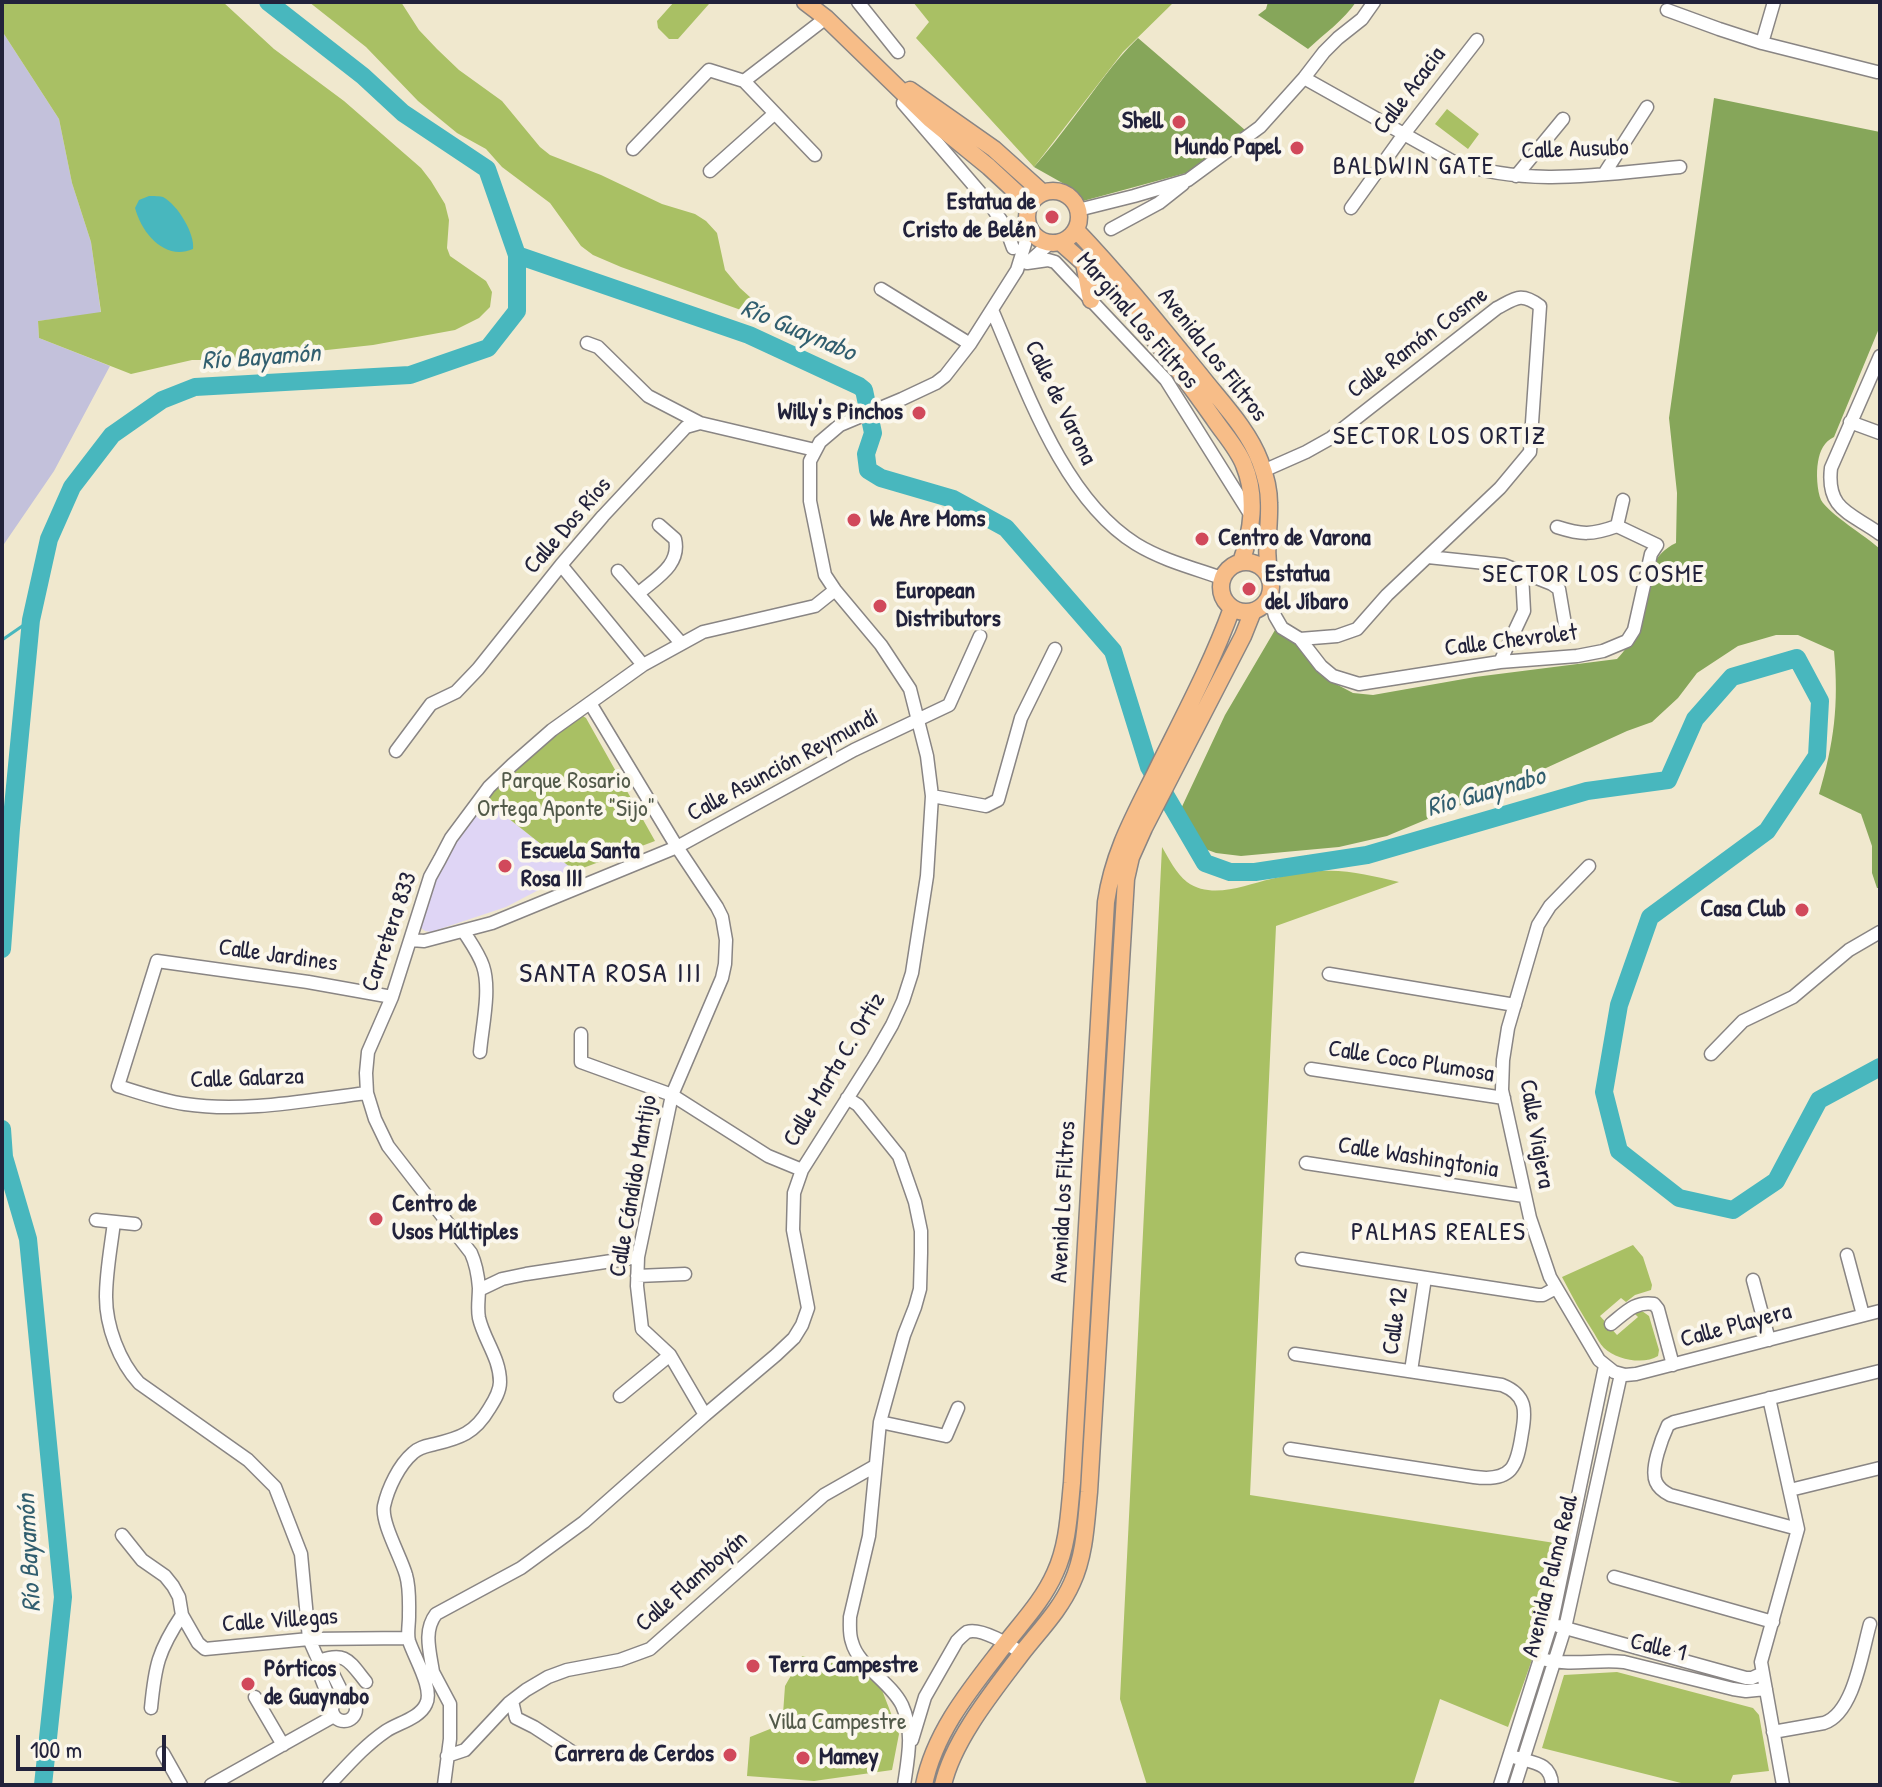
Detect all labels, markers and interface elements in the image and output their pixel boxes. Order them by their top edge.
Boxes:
street label: Calle Acacia [1368,41,1452,141]
place label: Shell [1122,108,1163,136]
marker: Shell [1170,113,1188,131]
place label: Mundo Papel [1175,134,1281,162]
street label: Calle Ausubo [1521,134,1629,166]
marker: Mundo Papel [1288,139,1306,157]
district label: BALDWIN GATE [1333,151,1495,183]
place label: Estatua de Cristo de Belén [903,189,1036,245]
marker: Estatua de Cristo de Belén [1043,208,1061,226]
street label: Marginal Los Filtros [1070,247,1204,395]
street label: Calle Ramón Cosme [1342,281,1494,405]
street label: Avenida Los Filtros [1151,282,1273,428]
water label: Río Guaynabo [736,293,860,369]
street label: Calle de Varona [1018,336,1102,470]
water label: Río Bayamón [201,338,321,378]
place label: Willy's Pinchos [778,399,903,427]
marker: Willy's Pinchos [910,404,928,422]
district label: SECTOR LOS ORTIZ [1333,421,1547,453]
street label: Calle Dos Ríos [518,472,618,580]
place label: We Are Moms [870,506,985,534]
marker: We Are Moms [845,511,863,529]
place label: Centro de Varona [1218,525,1371,553]
marker: Centro de Varona [1193,530,1211,548]
district label: SECTOR LOS COSME [1482,559,1706,591]
place label: Estatua del Jíbaro [1265,561,1348,617]
place label: European Distributors [896,578,1001,634]
marker: Estatua del Jíbaro [1240,580,1258,598]
marker: European Distributors [871,597,889,615]
street label: Calle Chevrolet [1443,619,1579,663]
street label: Calle Asunción Reymundí [683,703,883,829]
water label: Río Guaynabo [1423,761,1549,825]
park label: Parque Rosario Ortega Aponte "Sijo" [477,768,655,824]
place label: Escuela Santa Rosa III [521,838,640,894]
marker: Escuela Santa Rosa III [496,857,514,875]
street label: Carretera 833 [356,868,424,996]
place label: Casa Club [1700,896,1786,924]
marker: Casa Club [1793,901,1811,919]
street label: Calle Jardines [217,933,339,979]
district label: SANTA ROSA III [519,958,703,992]
street label: Calle Marta C. Ortiz [778,988,892,1152]
street label: Calle Coco Plumosa [1326,1035,1496,1089]
street label: Calle Galarza [190,1063,304,1095]
street label: Calle Viajera [1512,1077,1560,1191]
street label: Calle Cándido Mantijo [604,1093,664,1279]
street label: Avenida Los Filtros [1045,1120,1083,1284]
street label: Calle Washingtonia [1336,1131,1500,1185]
place label: Centro de Usos Múltiples [392,1191,518,1247]
marker: Centro de Usos Múltiples [367,1210,385,1228]
district label: PALMAS REALES [1351,1217,1527,1249]
street label: Calle 12 [1377,1285,1415,1357]
street label: Calle Playera [1677,1297,1795,1355]
street label: Avenida Palma Real [1517,1492,1585,1660]
water label: Río Bayamón [11,1493,49,1613]
street label: Calle Flamboyán [630,1526,754,1638]
street label: Calle Villegas [221,1603,339,1639]
street label: Calle 1 [1627,1628,1689,1668]
place label: Terra Campestre [769,1652,918,1680]
place label: Pórticos de Guaynabo [264,1656,369,1712]
marker: Terra Campestre [744,1657,762,1675]
marker: Pórticos de Guaynabo [239,1675,257,1693]
park label: Villa Campestre [767,1709,907,1737]
scale bar [20,1719,170,1769]
text: 100 m [30,1733,82,1765]
place label: Carrera de Cerdos [555,1741,714,1769]
place label: Mamey [819,1744,879,1772]
marker: Carrera de Cerdos [721,1746,739,1764]
marker: Mamey [794,1749,812,1767]

